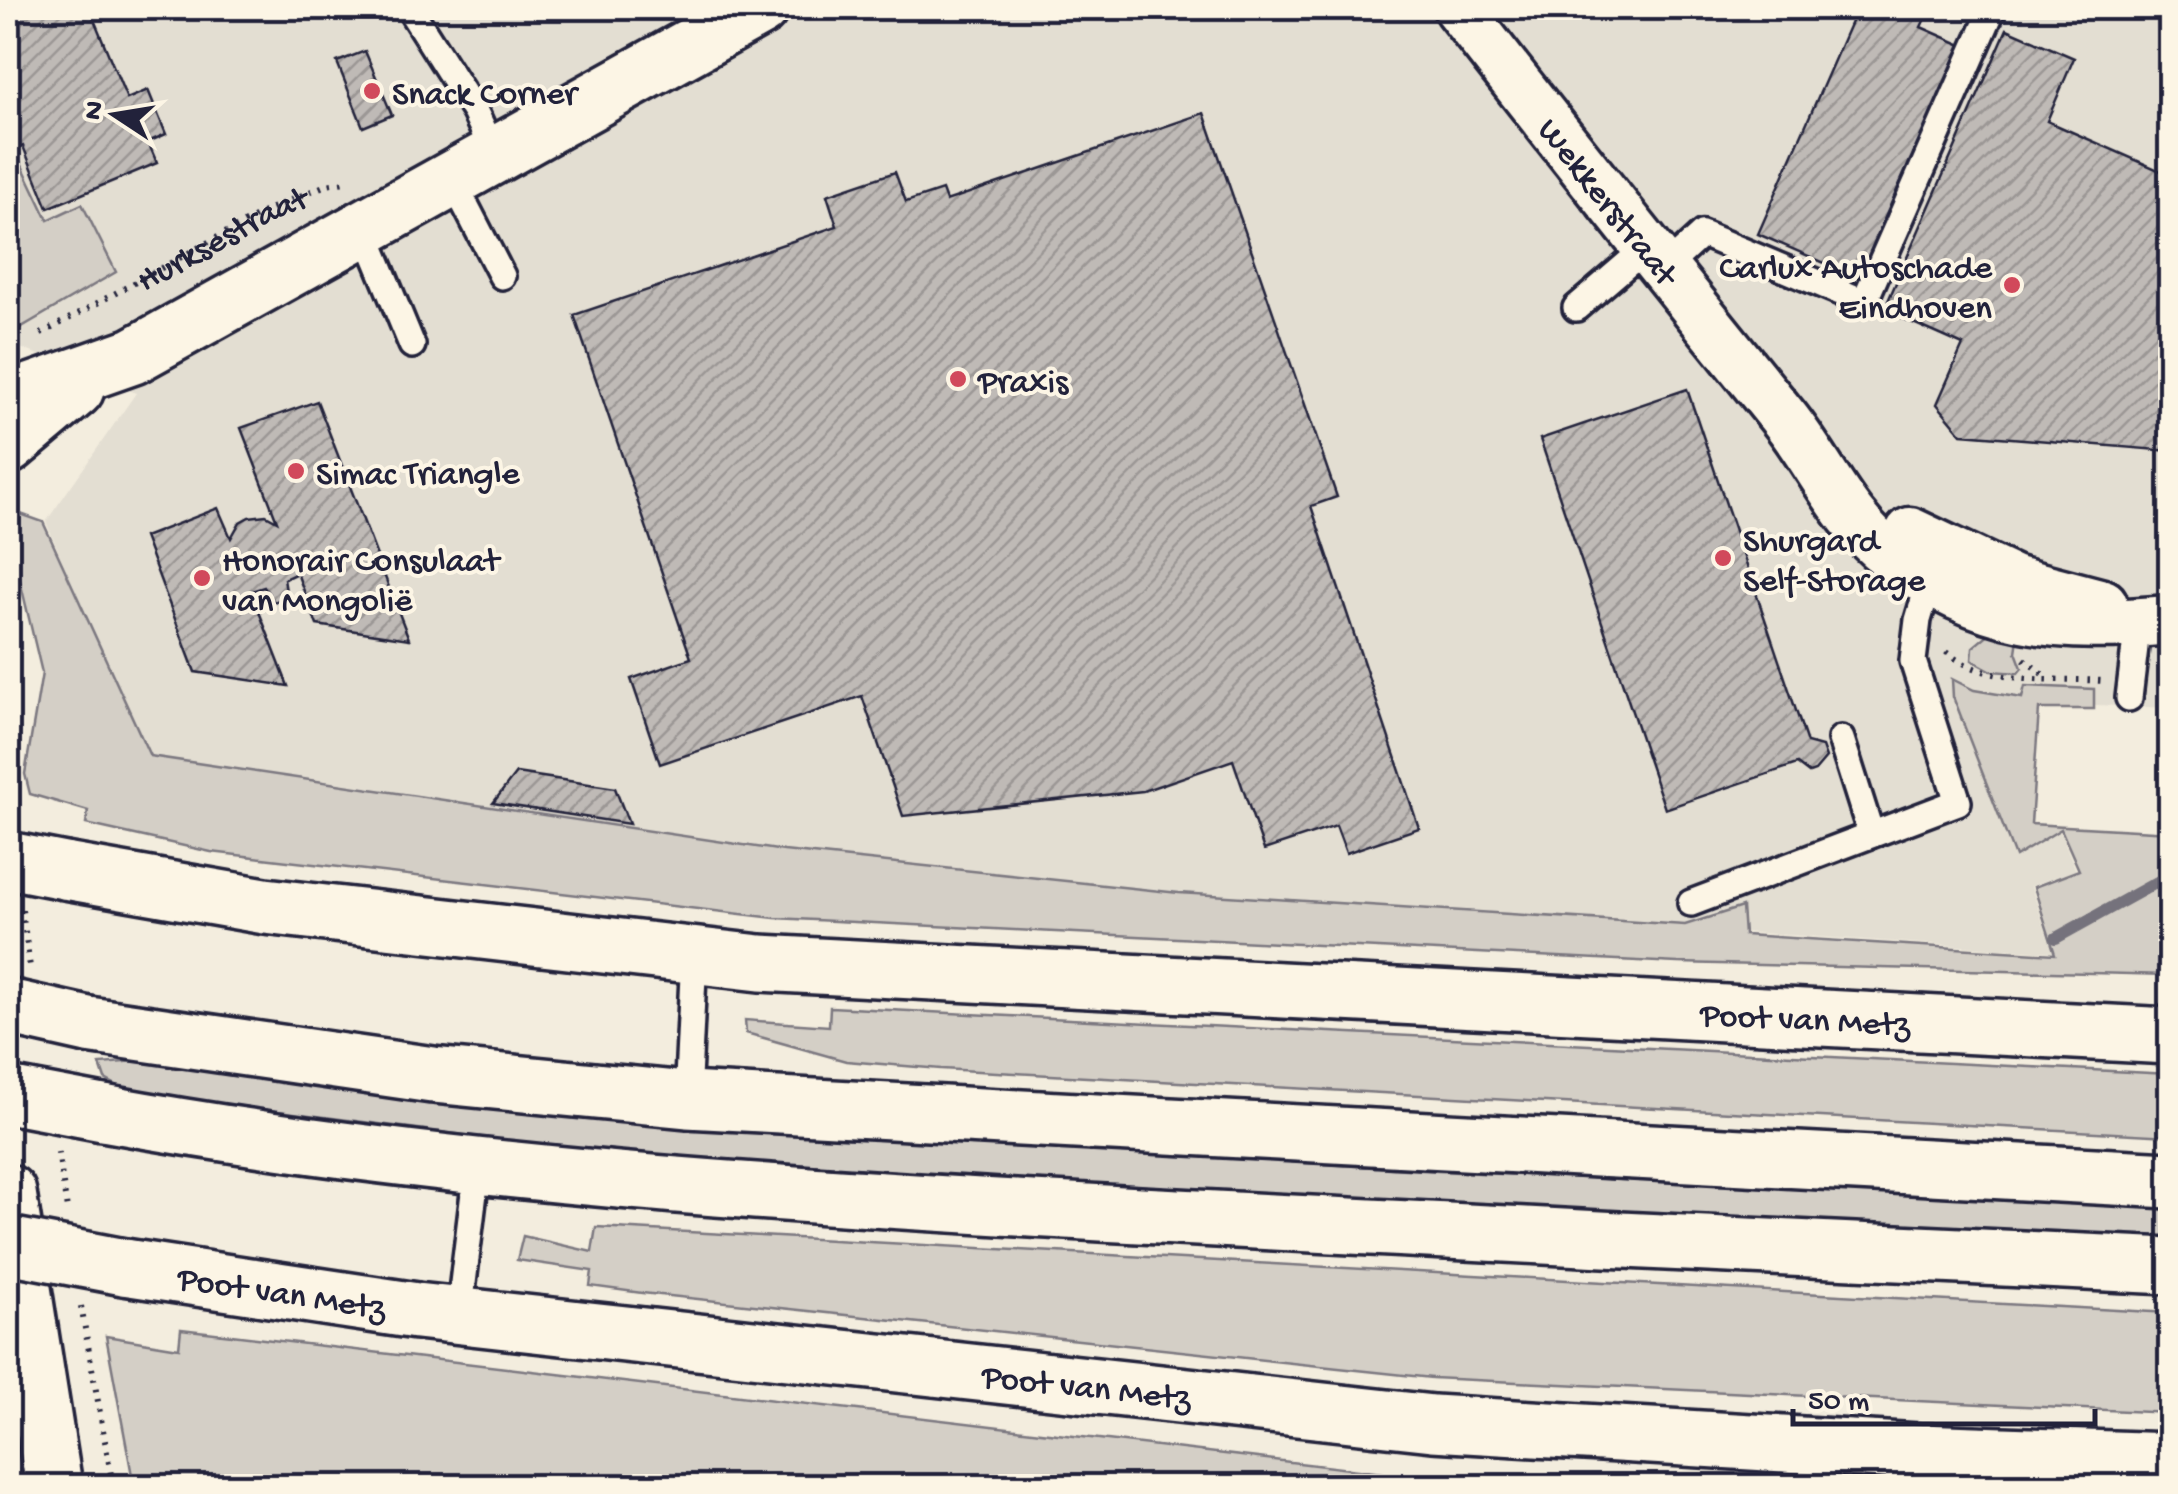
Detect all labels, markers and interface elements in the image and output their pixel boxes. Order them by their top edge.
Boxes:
north arrow [65,65,165,165]
place label: Snack Corner [392,76,579,117]
marker: Snack Corner [361,80,383,102]
text: N [77,98,113,123]
street label: Wekkerstraat [1526,112,1686,298]
street label: Hurksestraat [131,179,318,303]
place label: Carlux Autoschade Eindhoven [1719,250,1993,331]
marker: Carlux Autoschade Eindhoven [2001,274,2023,296]
place label: Praxis [977,364,1069,405]
marker: Praxis [947,368,969,390]
place label: Simac Triangle [316,456,520,497]
marker: Simac Triangle [285,460,307,482]
place label: Shurgard Self-Storage [1743,523,1926,604]
place label: Honorair Consulaat van Mongolië [222,543,502,624]
marker: Shurgard Self-Storage [1712,547,1734,569]
marker: Honorair Consulaat van Mongolië [191,567,213,589]
street label: Poot van Metz [1698,997,1913,1049]
street label: Poot van Metz [173,1260,390,1332]
street label: Poot van Metz [978,1358,1194,1422]
scale bar [1793,1364,2096,1426]
text: 50 m [1808,1386,1869,1421]

